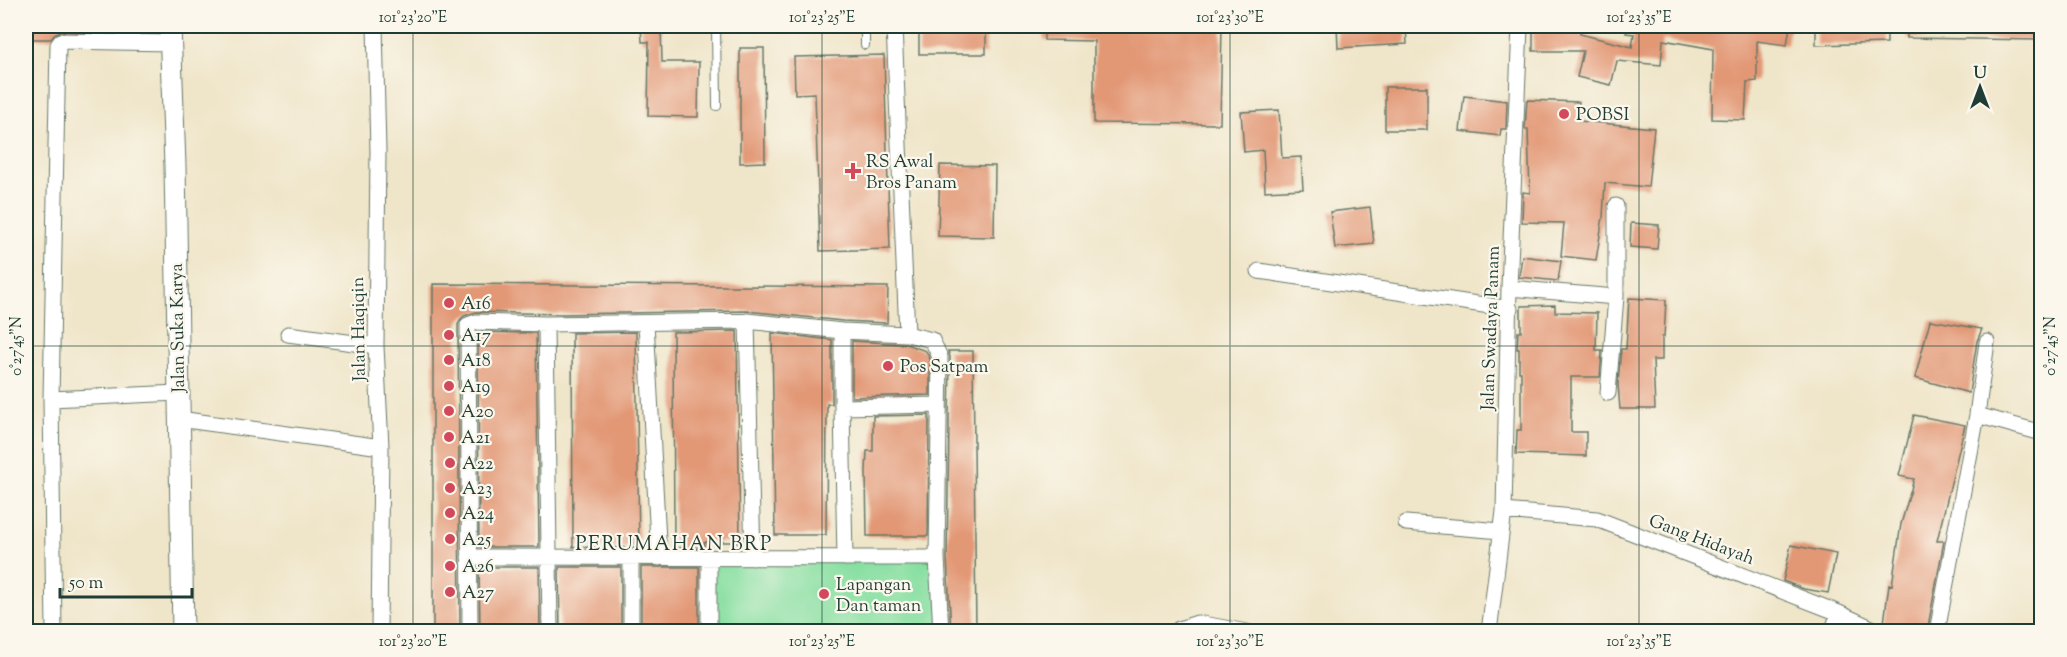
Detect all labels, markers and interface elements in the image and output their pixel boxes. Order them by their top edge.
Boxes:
text: 101°23'20"E [379,8,447,29]
text: 101°23'25"E [789,8,855,29]
text: 101°23'30"E [1196,8,1264,29]
text: 101°23'35"E [1606,8,1672,29]
north arrow [1950,57,2010,117]
text: U [1973,63,1987,86]
place label: POBSI [1576,103,1630,129]
marker: POBSI [1557,107,1571,121]
place label: RS Awal Bros Panam [866,150,957,197]
marker: RS Awal Bros Panam [844,162,862,180]
street label: Jalan Swadaya Panam [1476,245,1508,412]
street label: Jalan Suka Karya [165,263,193,394]
street label: Jalan Haqiqin [346,276,374,382]
place label: A16 [461,292,491,318]
marker: A16 [442,296,456,310]
text: 0°27'45"N [7,316,28,376]
text: 0°27'45"N [2041,316,2062,376]
place label: A17 [461,324,491,350]
marker: A17 [442,328,456,342]
place label: A18 [461,349,491,375]
marker: A18 [442,353,456,367]
place label: Pos Satpam [900,355,988,381]
marker: Pos Satpam [881,359,895,373]
place label: A19 [461,375,491,401]
marker: A19 [442,379,456,393]
place label: A20 [461,400,494,426]
marker: A20 [442,404,456,418]
place label: A21 [461,426,490,452]
marker: A21 [442,430,456,444]
place label: A22 [462,452,494,478]
marker: A22 [443,456,457,470]
place label: A23 [462,477,492,503]
marker: A23 [443,481,457,495]
place label: A24 [462,502,494,528]
marker: A24 [443,506,457,520]
street label: Gang Hidayah [1645,509,1758,573]
place label: A25 [462,528,491,554]
district label: PERUMAHAN BRP [575,531,773,560]
marker: A25 [443,532,457,546]
place label: A26 [462,555,494,581]
marker: A26 [443,559,457,573]
scale bar [60,561,192,599]
text: 50 m [68,571,104,597]
place label: Lapangan Dan taman [836,573,922,620]
place label: A27 [462,581,494,607]
marker: A27 [443,585,457,599]
marker: Lapangan Dan taman [817,587,831,601]
text: 101°23'20"E [379,632,447,653]
text: 101°23'25"E [789,632,855,653]
text: 101°23'30"E [1196,632,1264,653]
text: 101°23'35"E [1606,632,1672,653]

